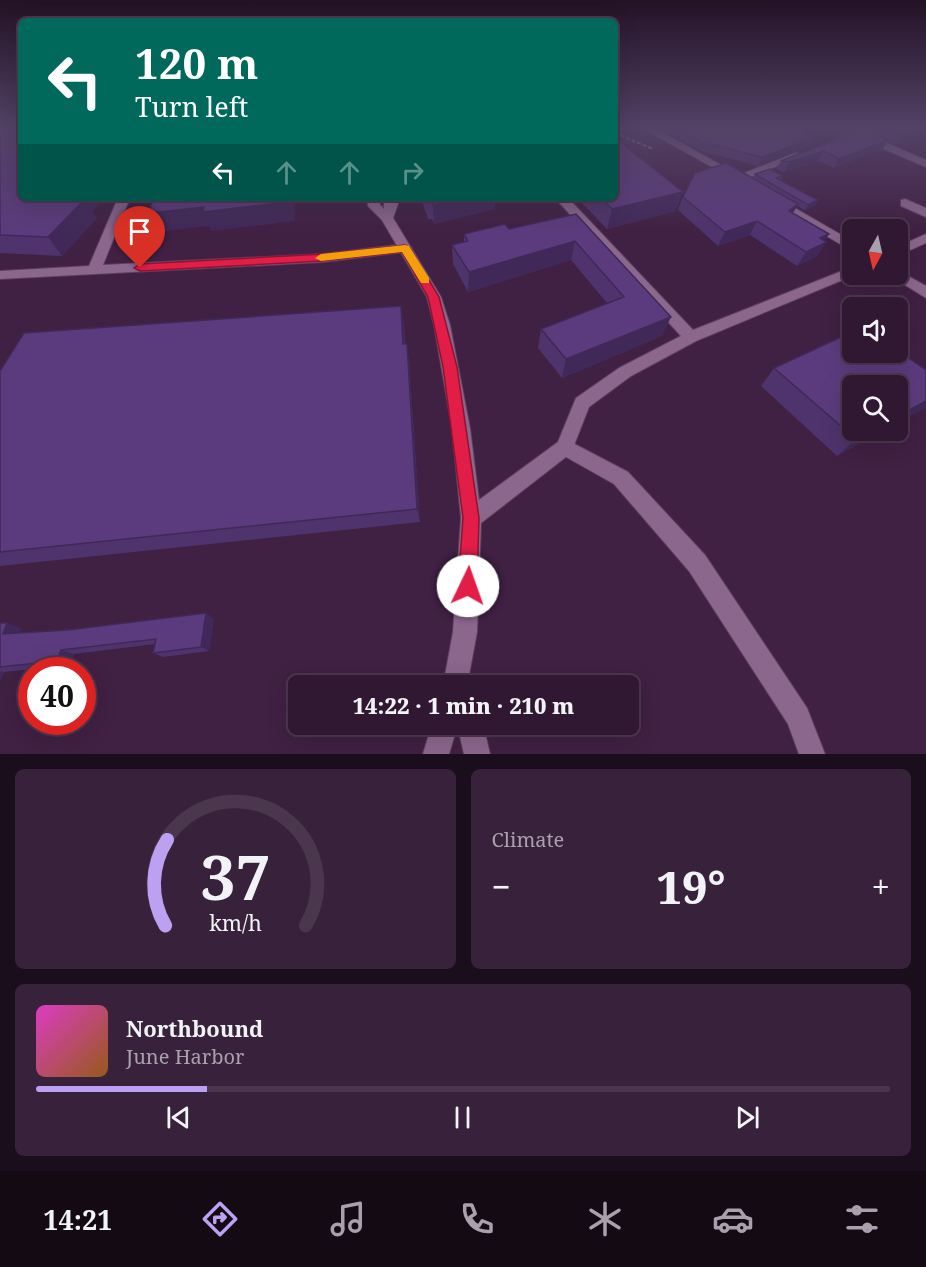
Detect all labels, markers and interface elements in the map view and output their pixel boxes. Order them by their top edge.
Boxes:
text: 120 m [135,34,259,91]
icon: left [36,42,114,120]
text: Turn left [135,88,248,125]
icon: left [207,156,240,189]
icon: ahead [270,156,303,189]
icon: ahead [333,156,366,189]
icon: right [396,156,429,189]
pin [114,206,165,268]
icon: arrive [123,215,156,248]
north arrow [842,219,908,285]
map controls [842,219,908,441]
button: sound [842,297,908,363]
button: search [842,375,908,441]
position arrow [436,554,500,618]
speed limit sign: 40 [18,657,96,735]
text: 14:22 · 1 min · 210 m [353,690,574,720]
text: Climate [492,826,564,853]
text: 37 [200,833,271,918]
text: 19° [657,856,726,917]
text: − [492,864,511,909]
text: + [872,864,890,909]
text: km/h [209,908,262,937]
text: Northbound [126,1013,263,1043]
text: June Harbor [126,1043,244,1070]
icon: previous [162,1101,195,1134]
icon: pause [446,1101,479,1134]
icon: next [731,1101,764,1134]
icon: directions [199,1198,241,1240]
icon: music [327,1198,369,1240]
icon: phone [456,1198,498,1240]
icon: climate [584,1198,626,1240]
icon: car [712,1198,754,1240]
icon: filters [841,1198,883,1240]
text: 14:21 [43,1201,112,1238]

